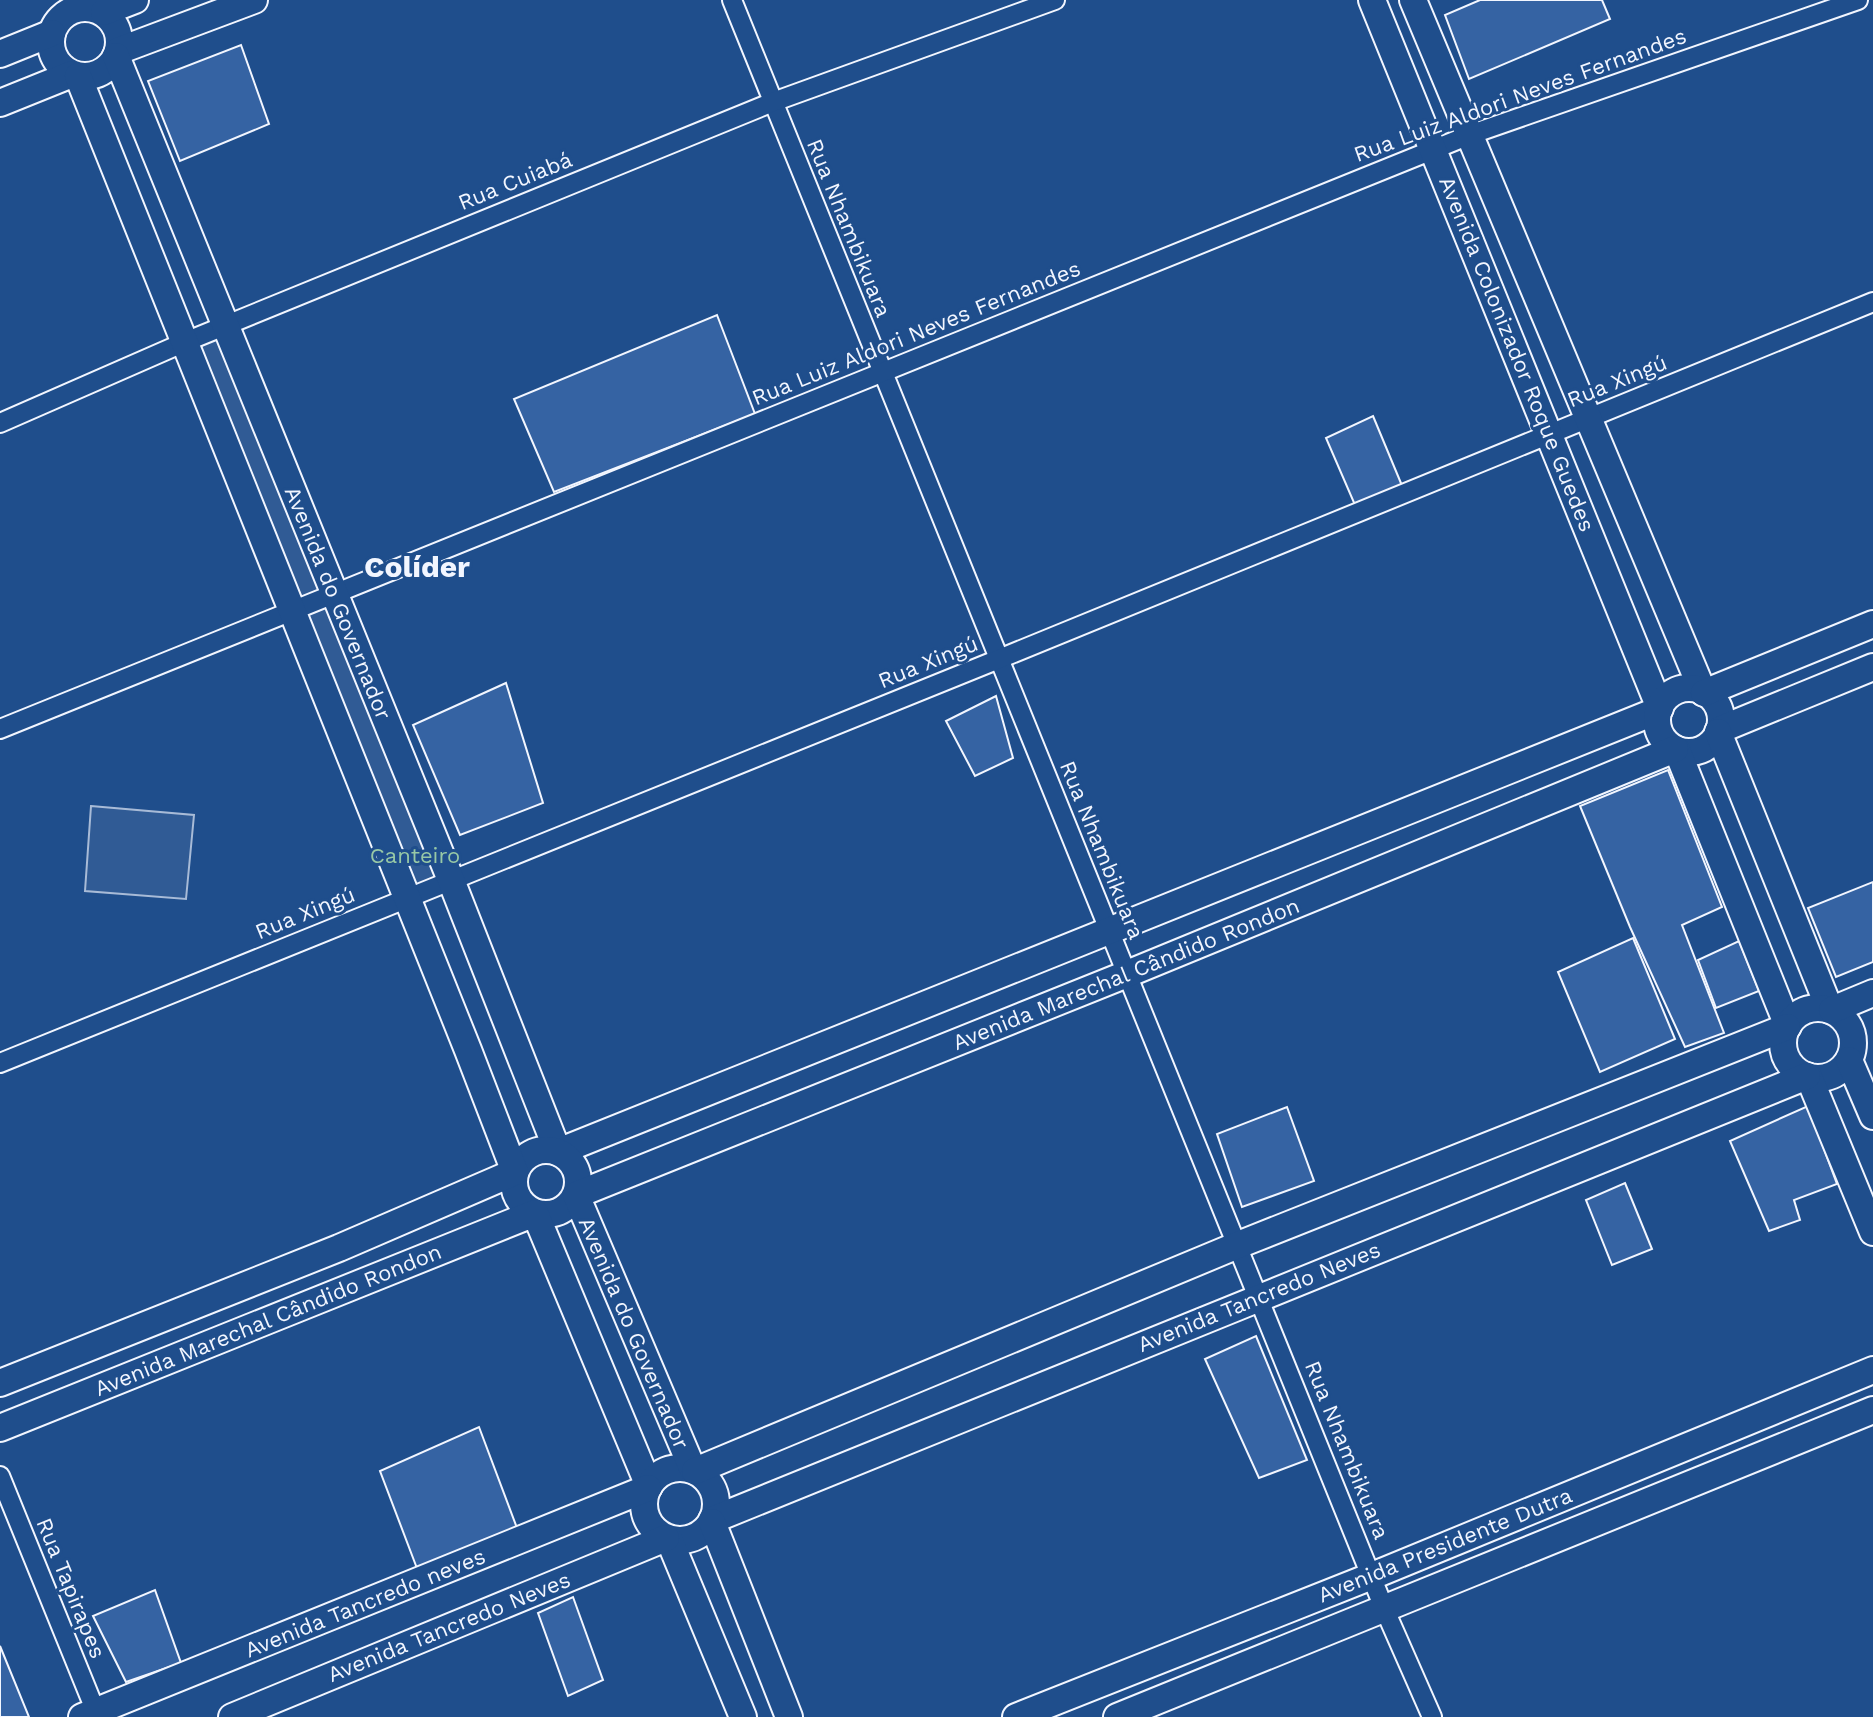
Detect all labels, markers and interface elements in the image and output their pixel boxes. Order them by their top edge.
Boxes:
street label: Rua Luiz Aldori Neves Fernandes [1350,23,1690,167]
street label: Rua Nhambikuara [802,135,896,321]
street label: Rua Cuiabá [454,147,576,215]
street label: Avenida Colonizador Roque Guedes [1434,173,1600,535]
street label: Rua Luiz Aldori Neves Fernandes [748,255,1084,411]
street label: Rua Xingú [1564,350,1670,412]
street label: Avenida do Governador [280,483,396,723]
district label: Colíder [364,549,470,584]
street label: Rua Xingú [875,631,981,693]
street label: Rua Nhambikuara [1055,757,1149,943]
park label: Canteiro [370,843,460,868]
street label: Rua Xingú [252,882,358,944]
street label: Avenida Marechal Cândido Rondon [949,893,1303,1055]
street label: Avenida do Governador [574,1213,694,1453]
street label: Avenida Tancredo Neves [1134,1237,1384,1357]
street label: Avenida Marechal Cândido Rondon [91,1239,445,1401]
street label: Rua Nhambikuara [1300,1357,1394,1543]
street label: Avenida Presidente Dutra [1314,1482,1576,1608]
street label: Rua Tapirapes [31,1514,111,1662]
street label: Avenida Tancredo neves [241,1543,489,1663]
street label: Avenida Tancredo Neves [324,1567,574,1687]

